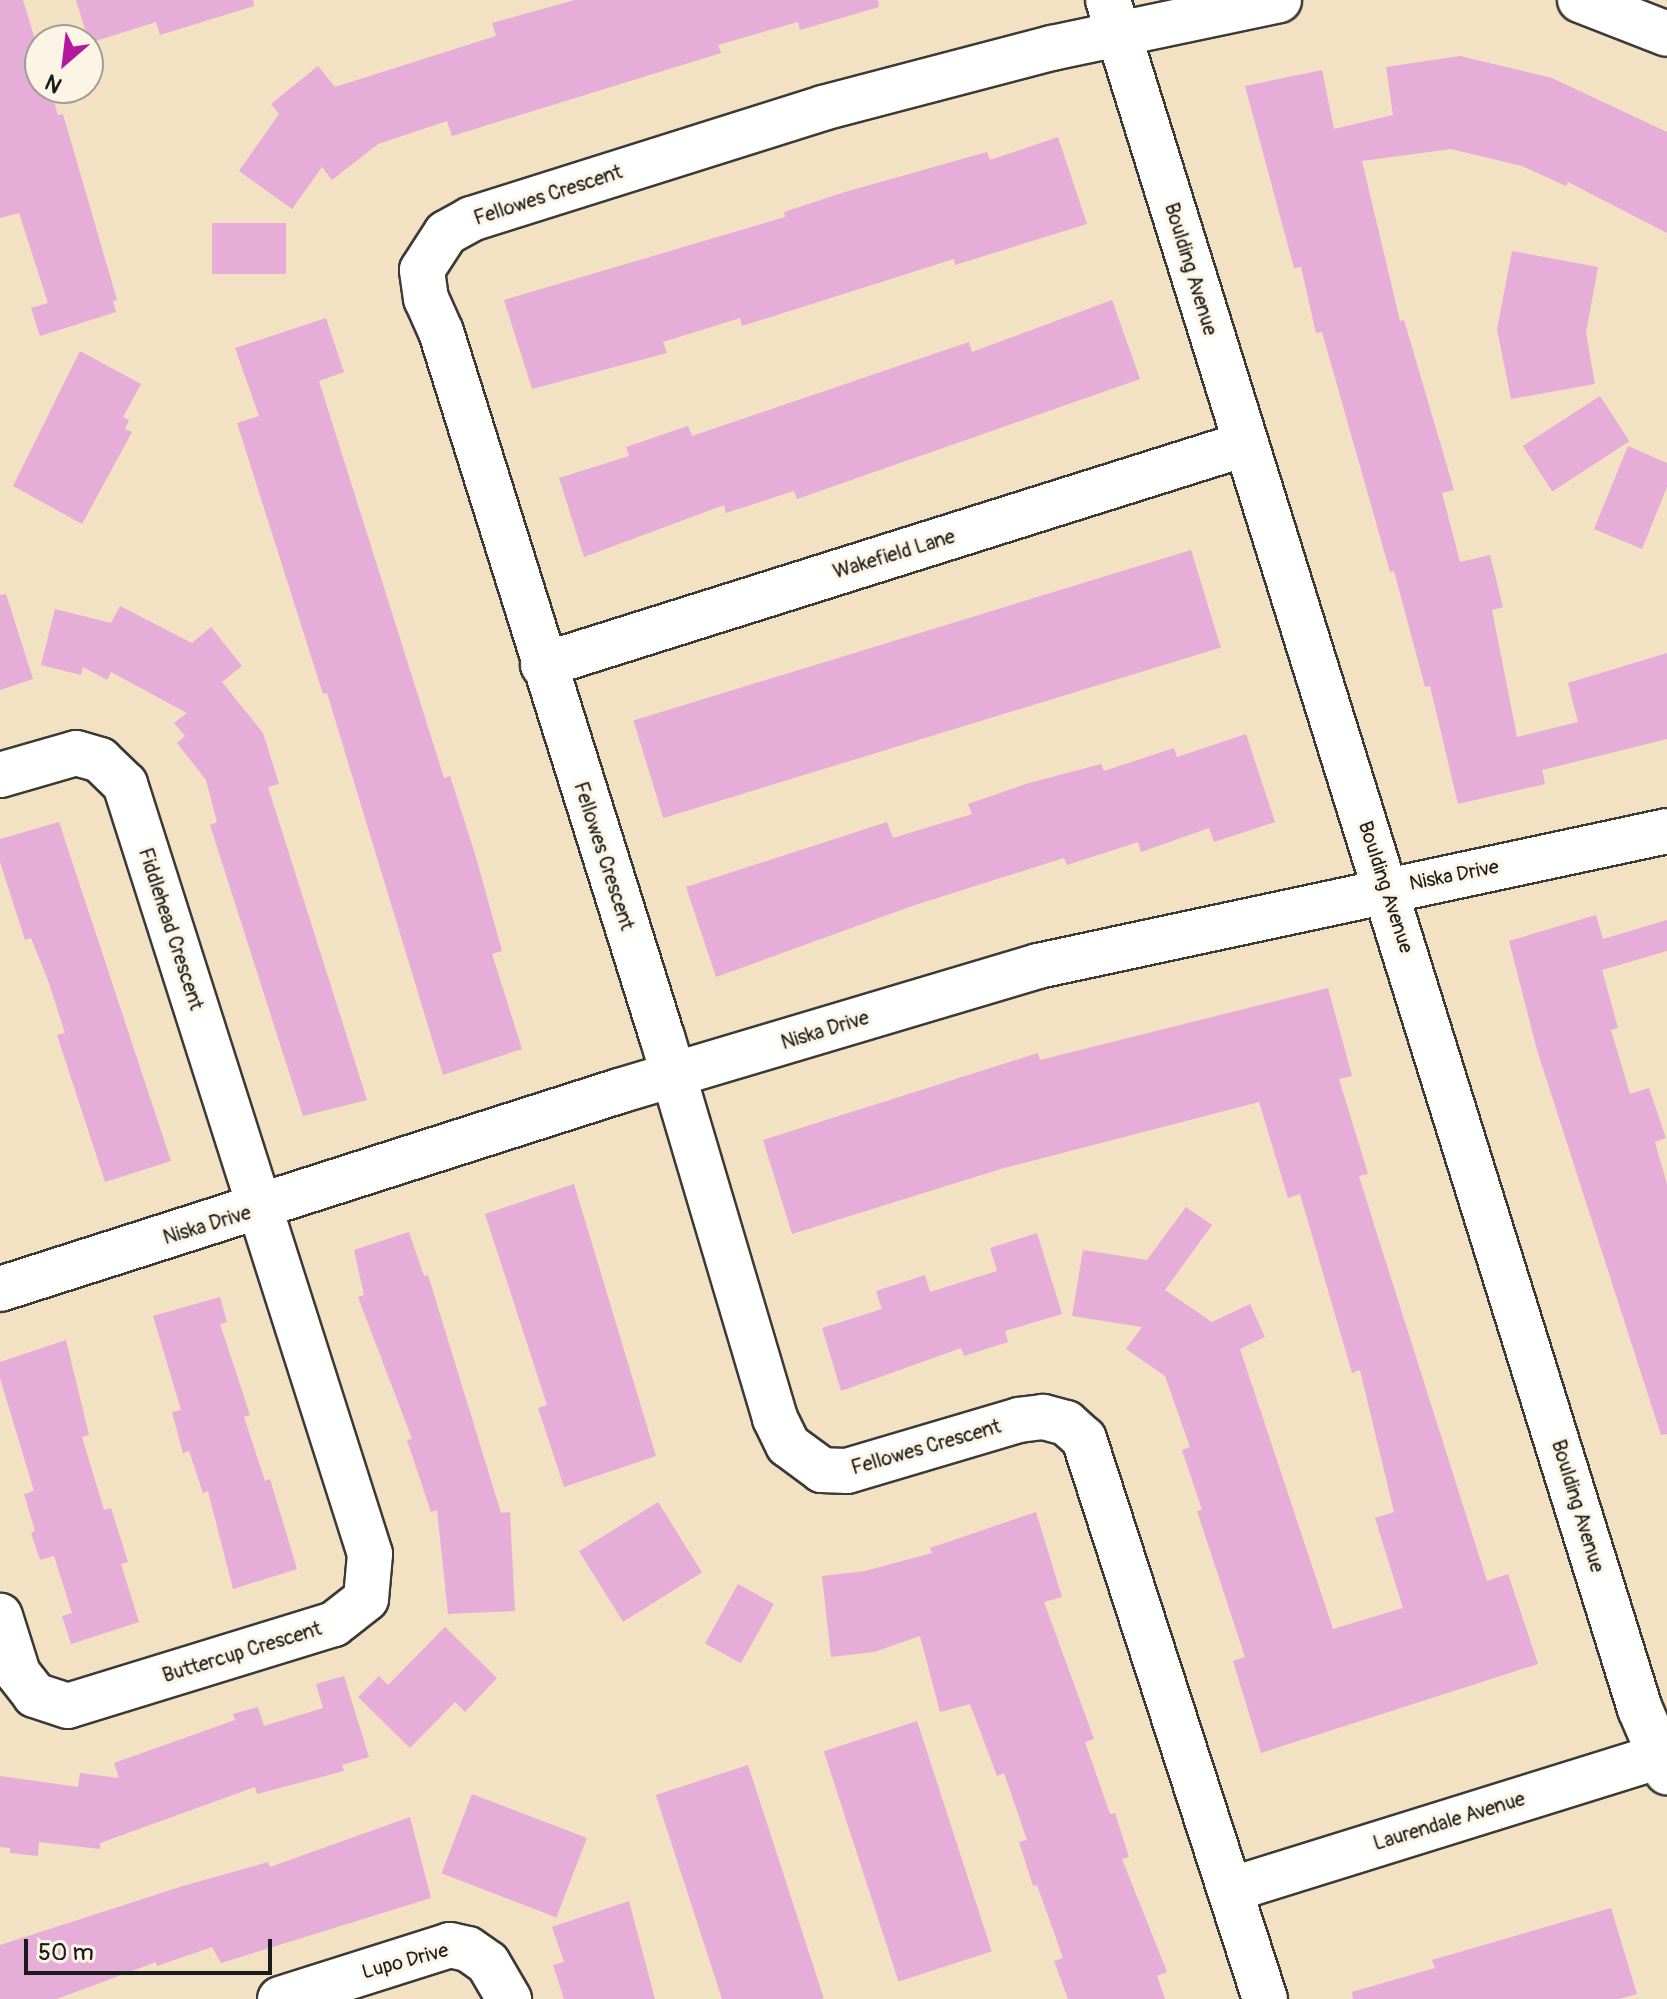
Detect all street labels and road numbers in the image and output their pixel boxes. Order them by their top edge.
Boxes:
street label: Fellowes Crescent [471,160,625,230]
street label: Boulding Avenue [1159,200,1223,338]
street label: Wakefield Lane [830,524,958,584]
street label: Fellowes Crescent [569,779,639,933]
street label: Boulding Avenue [1353,818,1419,956]
street label: Fiddlehead Crescent [133,845,209,1013]
street label: Niska Drive [1407,855,1501,895]
street label: Niska Drive [778,1005,872,1055]
street label: Niska Drive [160,1200,254,1250]
street label: Fellowes Crescent [848,1414,1004,1480]
street label: Boulding Avenue [1546,1437,1610,1575]
street label: Buttercup Crescent [160,1616,324,1688]
street label: Laurendale Avenue [1370,1787,1528,1855]
street label: Lupo Drive [359,1938,451,1984]

